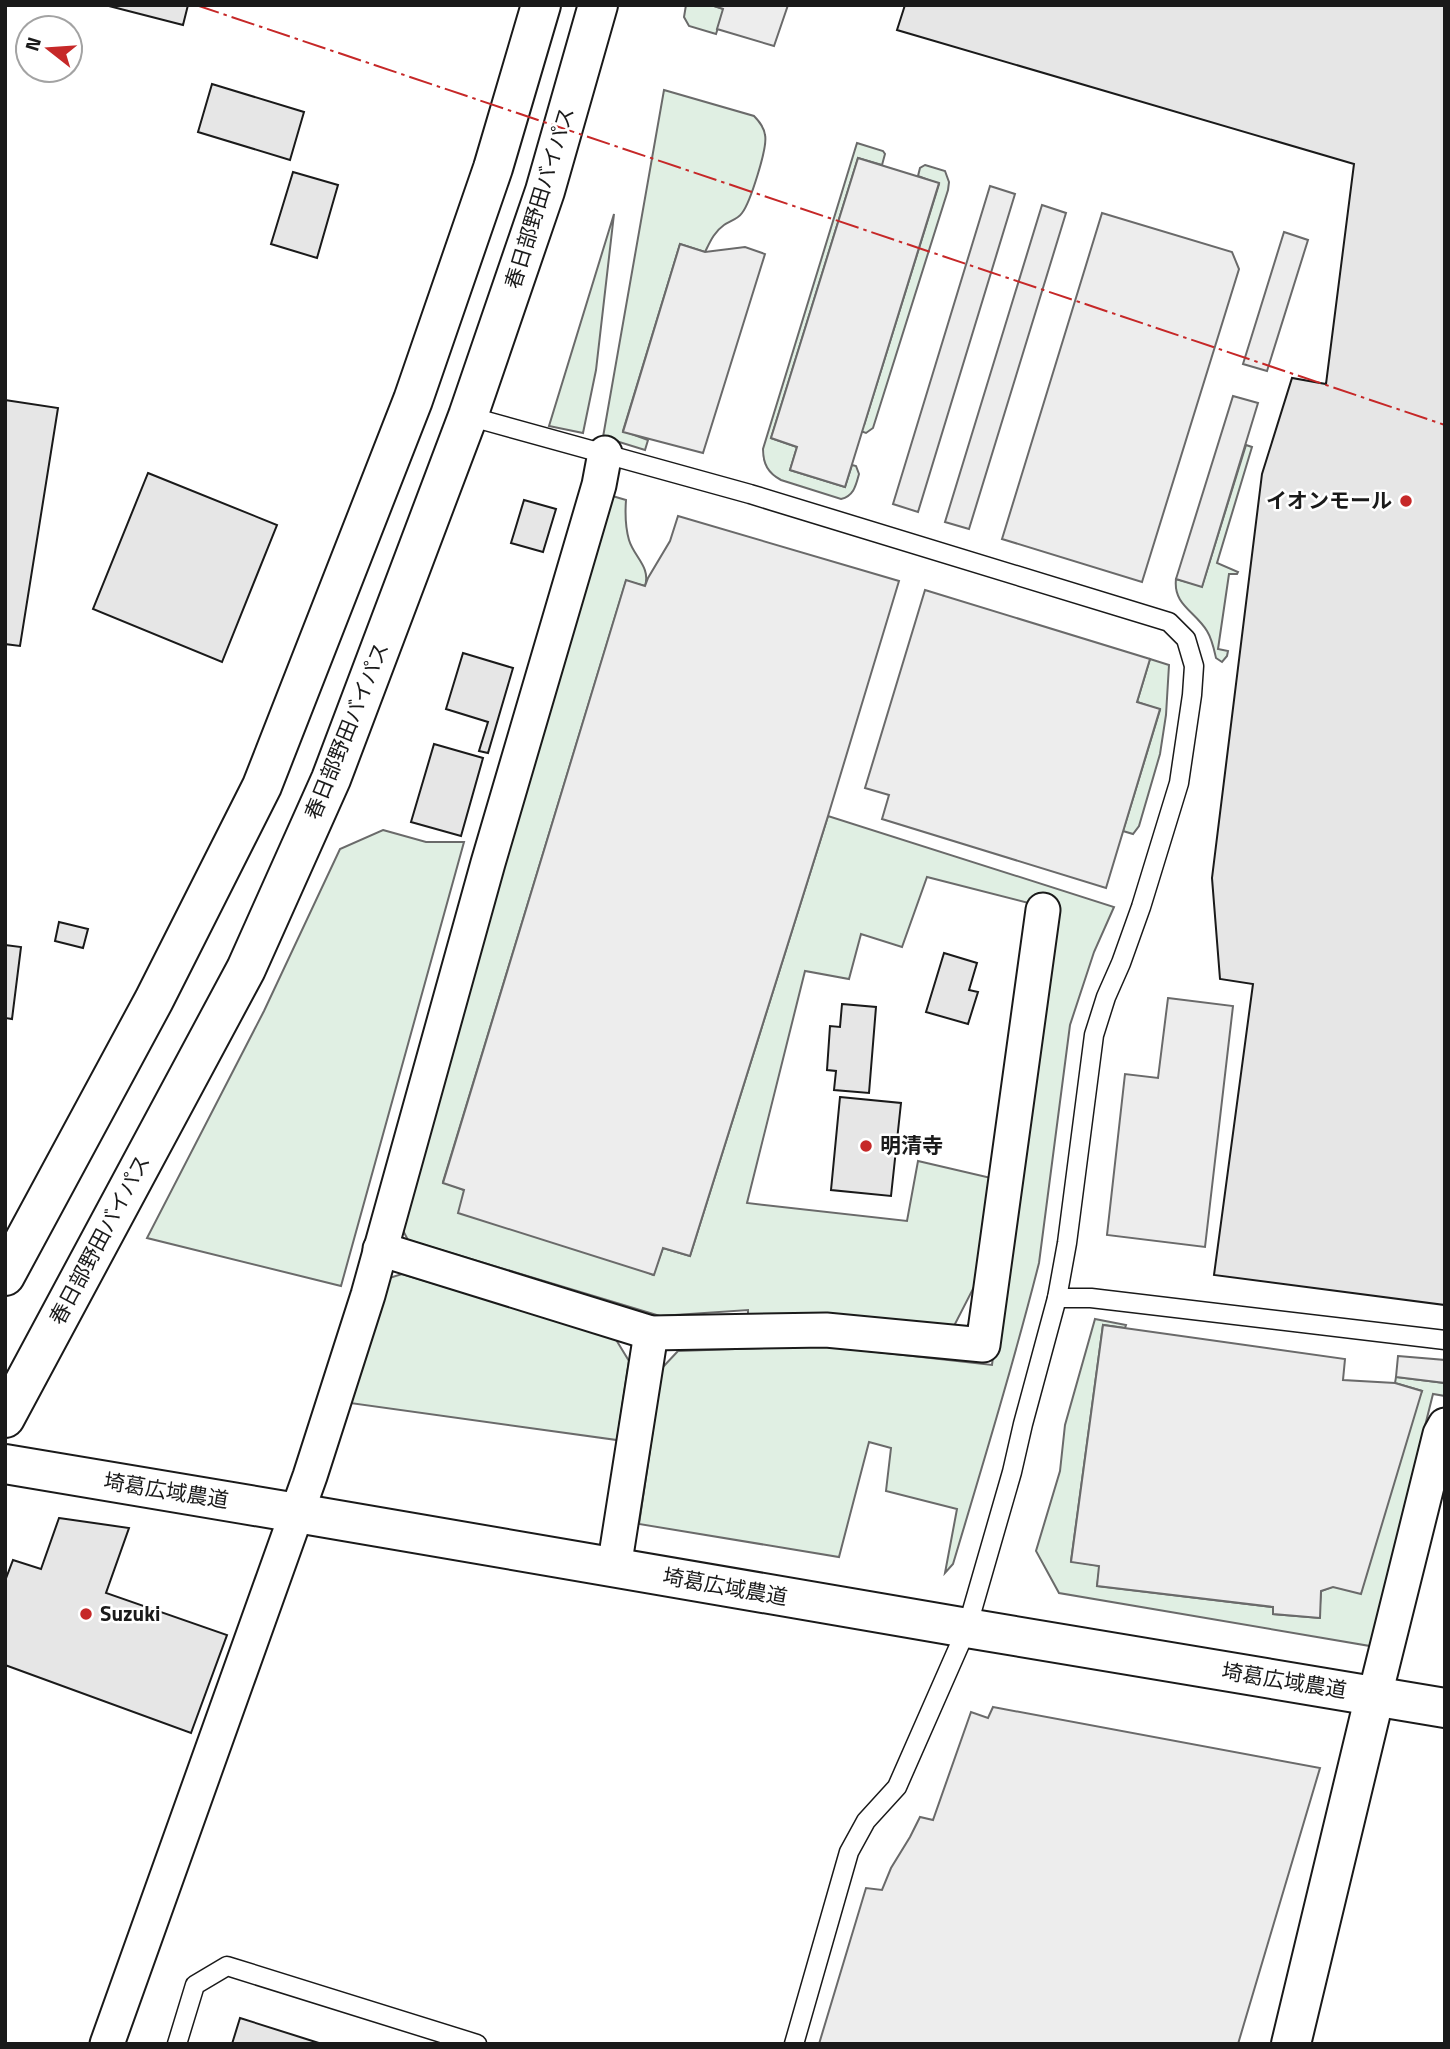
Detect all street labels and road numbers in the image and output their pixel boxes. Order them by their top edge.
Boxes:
street label: 春日部野田バイパス [496,103,582,293]
street label: 春日部野田バイパス [296,637,396,824]
street label: 春日部野田バイパス [41,1149,158,1330]
street label: 埼葛広域農道 [101,1464,231,1516]
street label: 埼葛広域農道 [660,1559,790,1613]
street label: 埼葛広域農道 [1219,1654,1349,1706]

